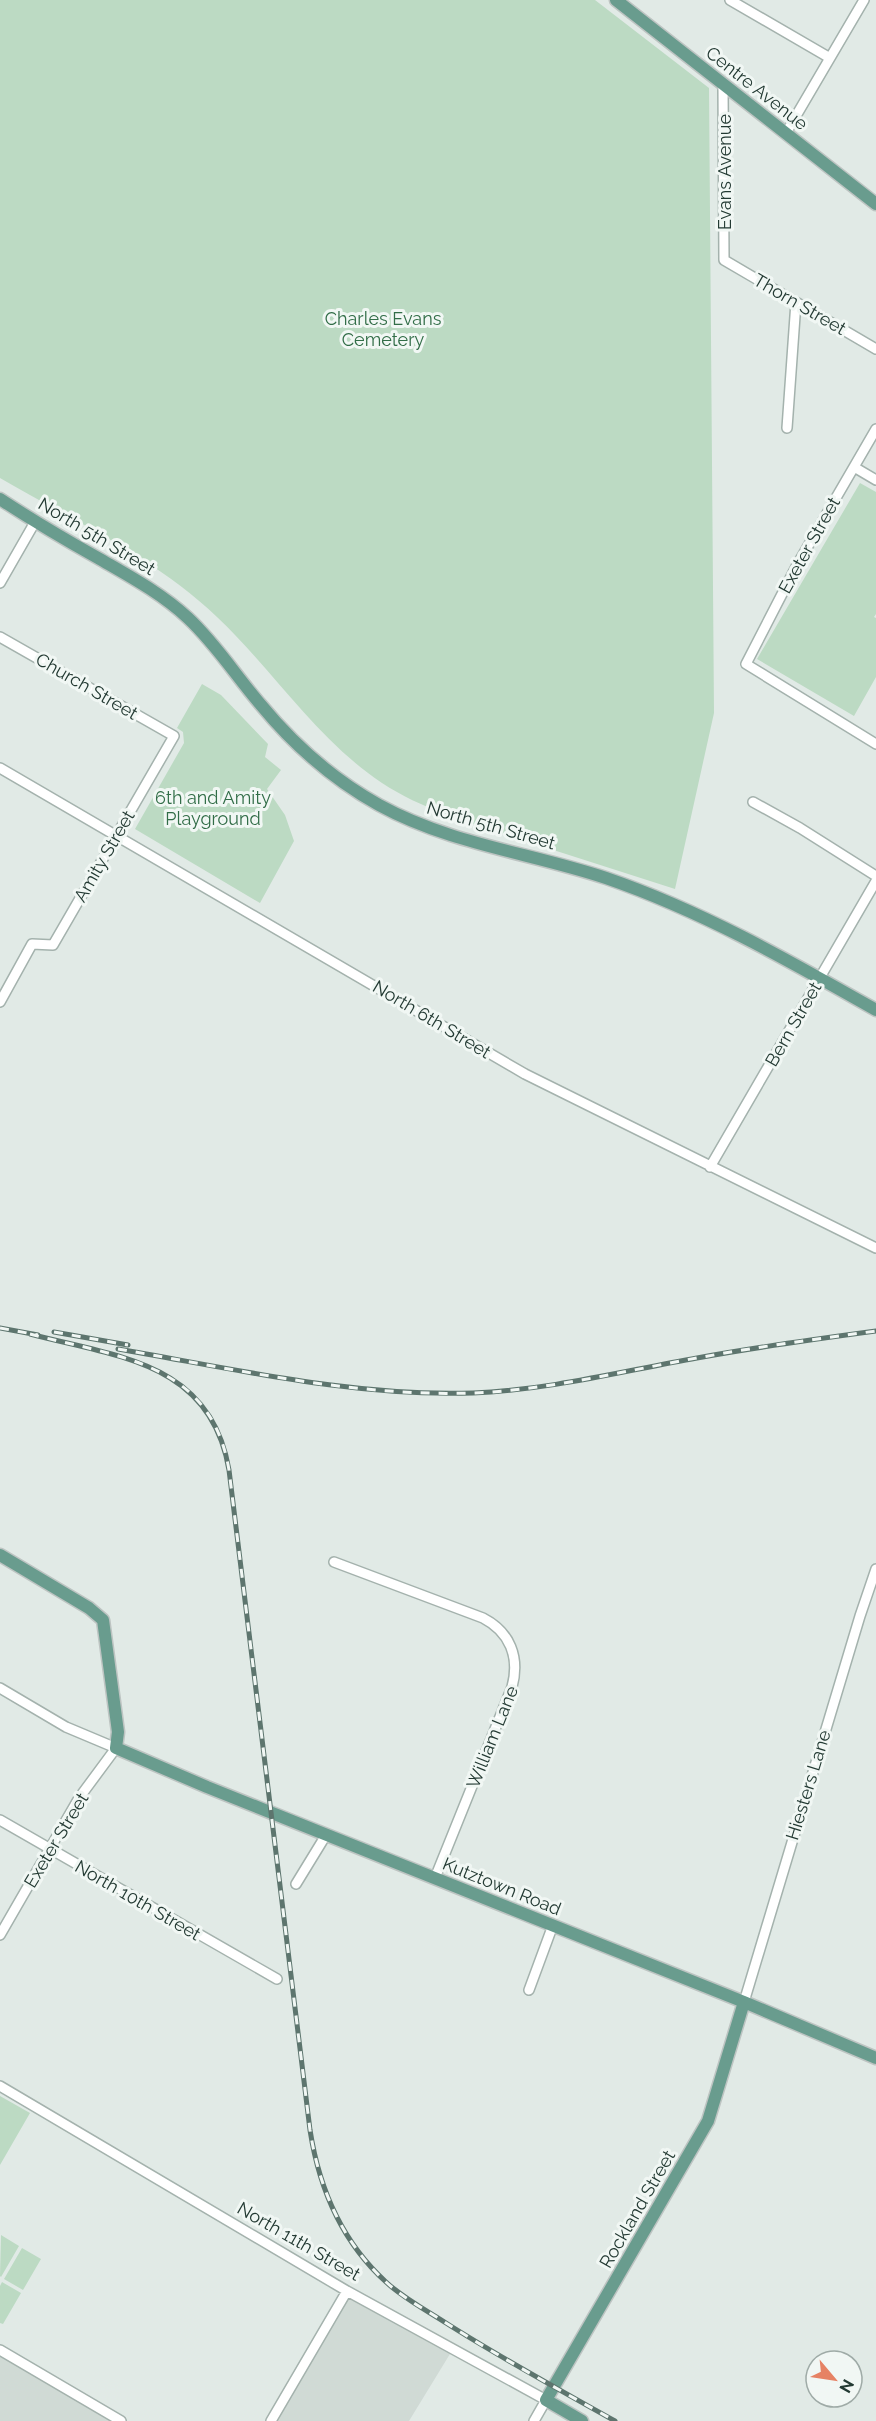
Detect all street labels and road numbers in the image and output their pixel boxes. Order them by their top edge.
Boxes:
street label: Centre Avenue [702,42,812,134]
street label: Evans Avenue [714,113,735,230]
street label: Thorn Street [750,269,850,339]
street label: North 5th Street [35,493,159,579]
street label: Exeter Street [774,493,844,597]
street label: Church Street [32,648,142,724]
street label: North 5th Street [424,797,558,853]
street label: Amity Street [69,806,139,906]
street label: North 6th Street [369,976,495,1062]
street label: Bern Street [760,978,826,1070]
street label: William Lane [462,1682,522,1791]
street label: Hiesters Lane [781,1727,835,1843]
street label: Exeter Street [19,1789,93,1891]
street label: Kutztown Road [440,1853,564,1919]
street label: North 10th Street [71,1856,205,1944]
street label: Rockland Street [595,2146,679,2272]
street label: North 11th Street [234,2197,364,2285]

